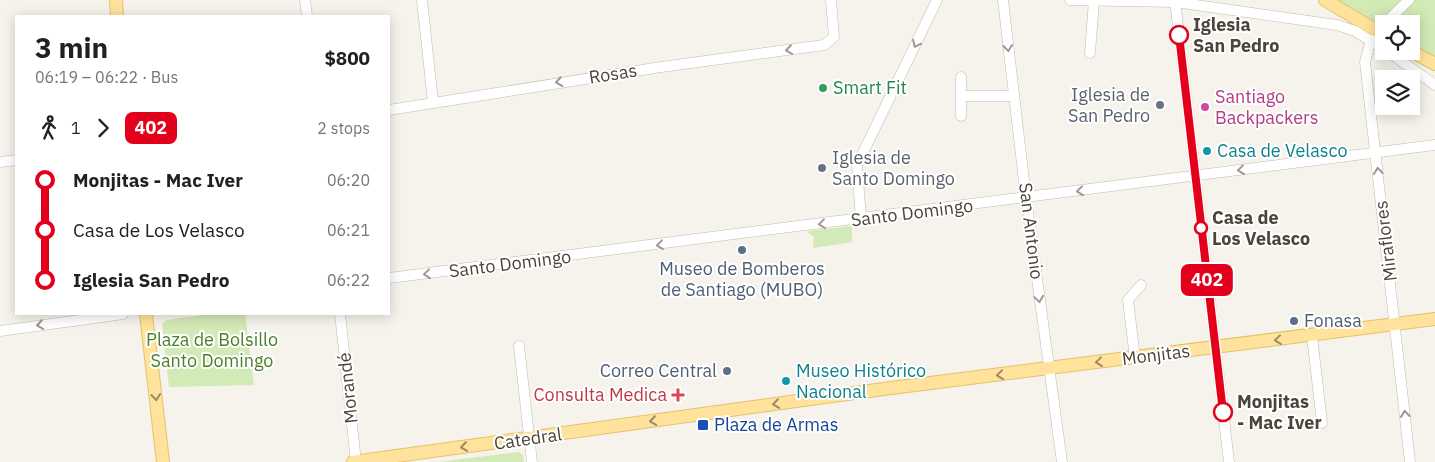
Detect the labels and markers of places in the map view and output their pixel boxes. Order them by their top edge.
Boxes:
place label: Iglesia San Pedro [1193,13,1279,57]
marker: Iglesia San Pedro [1169,25,1189,45]
place label: Smart Fit [833,76,907,99]
marker: Smart Fit [817,82,829,94]
place label: Iglesia de San Pedro [1068,83,1150,127]
place label: Santiago Backpackers [1215,85,1318,129]
marker: Iglesia de San Pedro [1154,99,1166,111]
marker: Santiago Backpackers [1199,101,1211,113]
place label: Casa de Velasco [1217,139,1348,162]
marker: Casa de Velasco [1201,145,1213,157]
place label: Iglesia de Santo Domingo [832,146,955,190]
marker: Iglesia de Santo Domingo [816,162,828,174]
place label: Casa de Los Velasco [1212,206,1310,250]
marker: Casa de Los Velasco [1194,221,1208,235]
marker: Museo de Bomberos de Santiago (MUBO) [736,244,748,256]
place label: Museo de Bomberos de Santiago (MUBO) [659,257,825,301]
place label: Fonasa [1304,309,1362,332]
marker: Fonasa [1288,315,1300,327]
place label: Correo Central [600,359,717,382]
place label: Museo Histórico Nacional [796,359,926,403]
marker: Correo Central [721,365,733,377]
marker: Museo Histórico Nacional [780,375,792,387]
place label: Consulta Medica [533,383,667,406]
marker: Consulta Medica [671,388,685,402]
place label: Monjitas - Mac Iver [1237,390,1322,434]
marker: Monjitas - Mac Iver [1213,402,1233,422]
place label: Plaza de Armas [714,413,838,436]
marker: Plaza de Armas [696,418,710,432]

